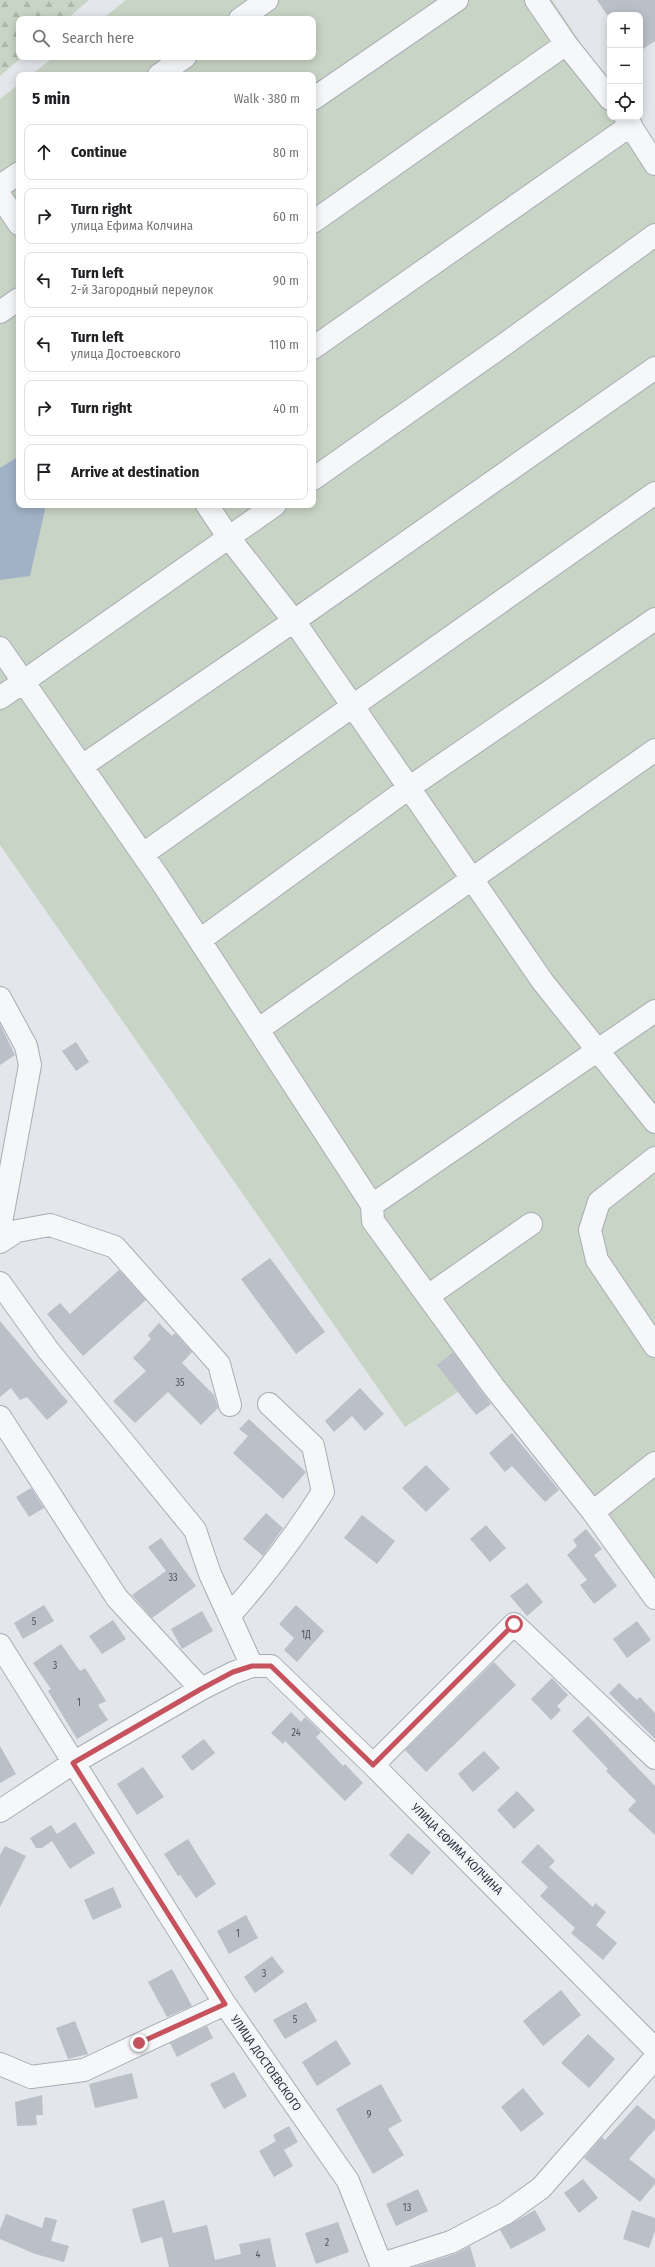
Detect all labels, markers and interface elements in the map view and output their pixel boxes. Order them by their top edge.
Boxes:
map controls [607,12,643,120]
button: + [607,12,643,48]
search box [16,16,316,60]
icon: search [30,27,52,49]
text: Search here [62,29,134,47]
button: − [607,48,643,84]
button: locate [607,84,643,120]
text: 5 min [32,88,70,109]
text: Walk · 380 m [234,91,300,106]
icon: ahead [33,141,55,163]
text: Continue [71,143,127,161]
text: 80 m [273,145,299,160]
text: Turn right [71,200,132,218]
icon: right [33,205,55,227]
text: 60 m [273,209,299,224]
text: улица Ефима Колчина [71,218,193,233]
text: Turn left [71,264,124,282]
icon: left [33,269,55,291]
text: 90 m [273,273,299,288]
text: 2-й Загородный переулок [71,282,213,297]
text: Turn left [71,328,124,346]
icon: left [33,333,55,355]
text: 110 m [269,337,299,352]
text: улица Достоевского [71,346,181,361]
icon: right [33,397,55,419]
text: Turn right [71,399,132,417]
text: 40 m [273,401,299,416]
icon: arrive [33,461,55,483]
text: Arrive at destination [71,463,199,481]
house number: 35 [175,1377,185,1389]
house number: 33 [168,1572,178,1584]
route start [505,1615,523,1633]
house number: 5 [32,1616,37,1628]
house number: 1Д [301,1629,311,1641]
house number: 3 [53,1660,58,1672]
house number: 1 [77,1697,81,1709]
house number: 24 [291,1727,301,1739]
street label: УЛИЦА ЕФИМА КОЛЧИНА [408,1800,506,1898]
house number: 1 [236,1928,240,1940]
house number: 3 [262,1968,267,1980]
street label: УЛИЦА ДОСТОЕВСКОГО [227,2012,304,2114]
house number: 5 [293,2014,298,2026]
route end [130,2034,148,2052]
house number: 9 [367,2109,372,2121]
house number: 13 [403,2202,412,2214]
house number: 2 [325,2237,330,2249]
house number: 4 [256,2249,261,2261]

